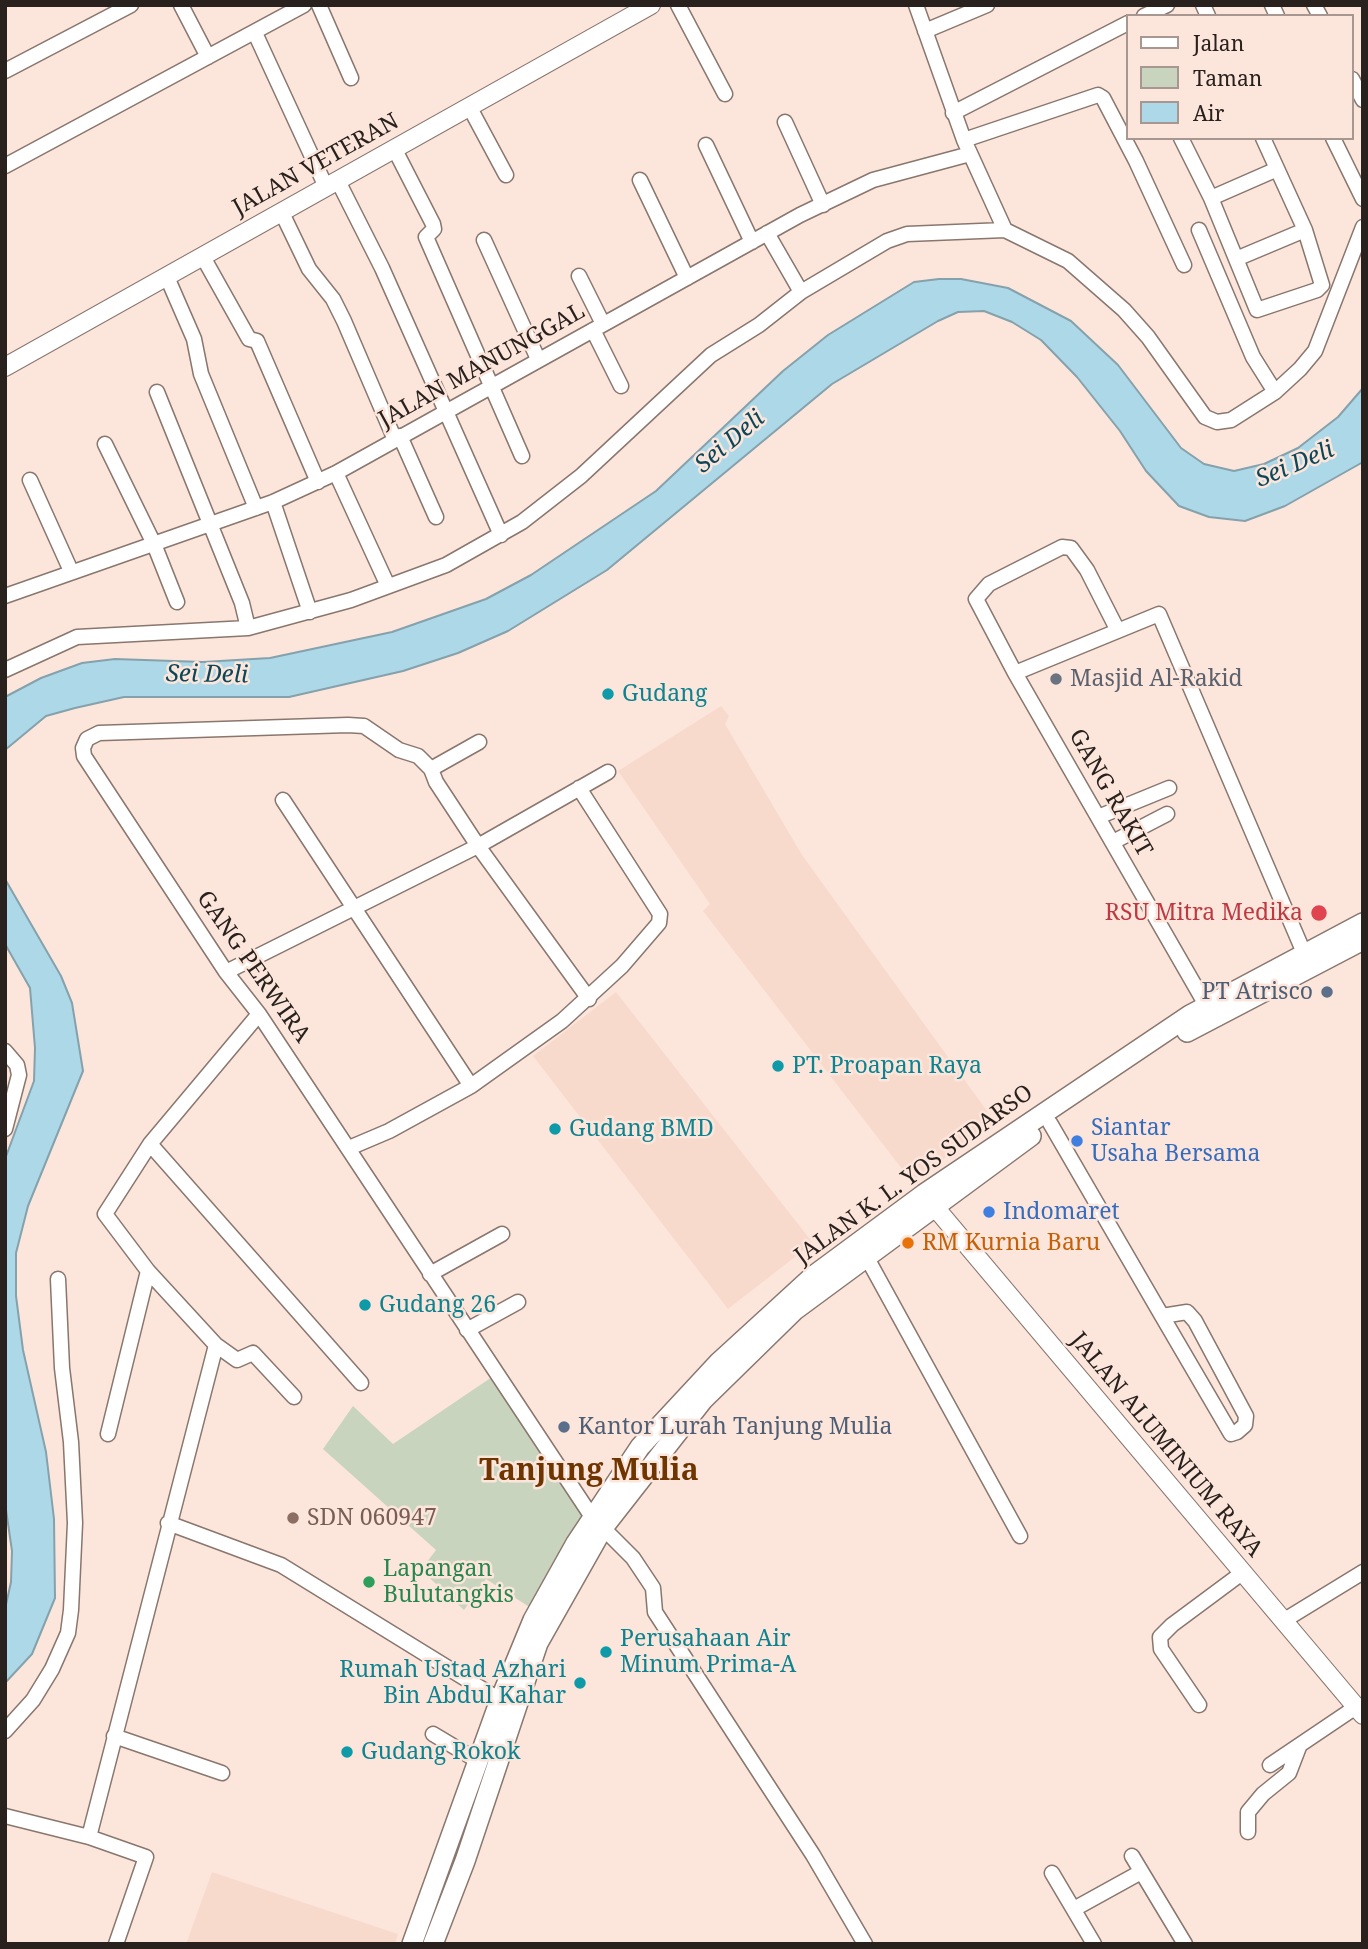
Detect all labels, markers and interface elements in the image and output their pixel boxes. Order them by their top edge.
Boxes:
legend [1126,14,1354,140]
text: Jalan [1193,29,1244,57]
text: Taman [1193,64,1262,92]
text: Air [1193,99,1224,127]
street label: JALAN VETERAN [228,108,404,222]
street label: JALAN MANUNGGAL [374,298,590,434]
water label: Sei Deli [689,405,771,479]
water label: Sei Deli [1252,436,1338,494]
water label: Sei Deli [166,660,248,690]
place label: Masjid Al-Rakid [1070,665,1243,693]
marker: Masjid Al-Rakid [1048,671,1064,687]
place label: Gudang [622,680,707,708]
marker: Gudang [600,686,616,702]
street label: GANG RAKIT [1062,724,1158,862]
street label: GANG PERWIRA [190,886,316,1048]
place label: RSU Mitra Medika [1105,899,1303,927]
marker: RSU Mitra Medika [1309,903,1329,923]
place label: PT Atrisco [1202,978,1313,1006]
marker: PT Atrisco [1319,984,1335,1000]
place label: PT. Proapan Raya [792,1052,982,1080]
marker: PT. Proapan Raya [770,1058,786,1074]
street label: JALAN K. L. YOS SUDARSO [789,1079,1039,1271]
place label: Siantar Usaha Bersama [1091,1114,1261,1168]
place label: Gudang BMD [569,1115,714,1143]
marker: Gudang BMD [547,1121,563,1137]
marker: Siantar Usaha Bersama [1069,1133,1085,1149]
place label: Indomaret [1003,1198,1120,1226]
marker: Indomaret [981,1204,997,1220]
place label: RM Kurnia Baru [922,1229,1100,1257]
marker: RM Kurnia Baru [900,1235,916,1251]
place label: Gudang 26 [379,1291,496,1319]
marker: Gudang 26 [357,1297,373,1313]
street label: JALAN ALUMINIUM RAYA [1064,1327,1268,1563]
place label: Kantor Lurah Tanjung Mulia [578,1413,892,1441]
marker: Kantor Lurah Tanjung Mulia [556,1419,572,1435]
district label: Tanjung Mulia [479,1453,699,1489]
place label: SDN 060947 [307,1504,437,1532]
marker: SDN 060947 [285,1510,301,1526]
place label: Lapangan Bulutangkis [383,1555,514,1609]
marker: Lapangan Bulutangkis [361,1574,377,1590]
place label: Perusahaan Air Minum Prima-A [620,1625,796,1679]
marker: Perusahaan Air Minum Prima-A [598,1644,614,1660]
place label: Rumah Ustad Azhari Bin Abdul Kahar [339,1656,566,1710]
marker: Rumah Ustad Azhari Bin Abdul Kahar [572,1675,588,1691]
place label: Gudang Rokok [361,1738,520,1766]
marker: Gudang Rokok [339,1744,355,1760]

